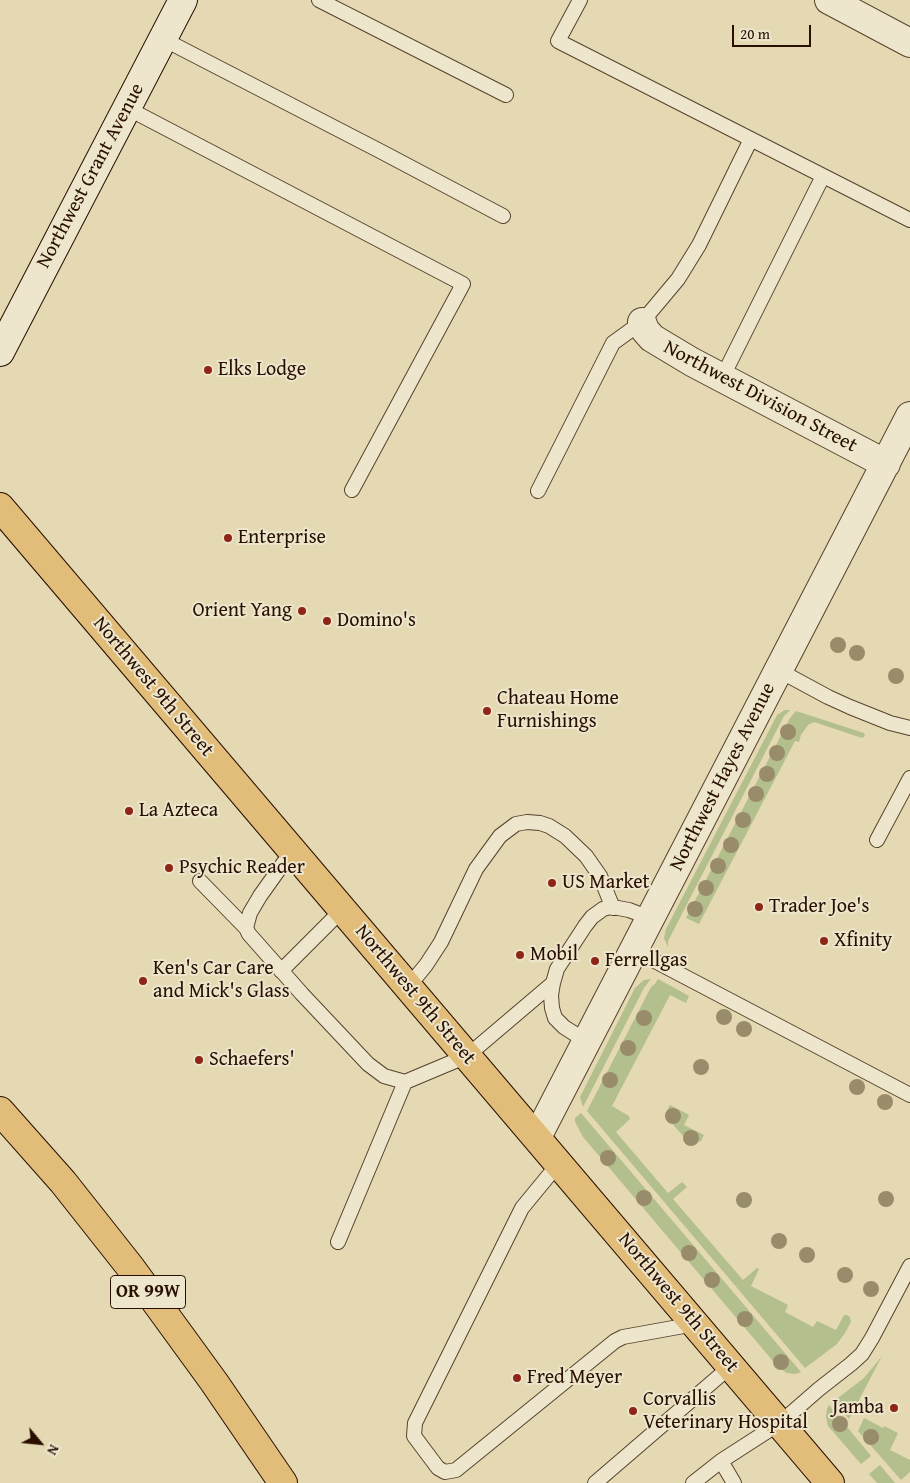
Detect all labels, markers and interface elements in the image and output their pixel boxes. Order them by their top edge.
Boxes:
scale bar [735,15,814,47]
text: 20 m [740,23,770,44]
street label: Northwest Grant Avenue [32,79,150,273]
street label: Northwest Division Street [659,336,861,458]
place label: Elks Lodge [218,358,306,382]
marker: Elks Lodge [202,364,214,376]
place label: Enterprise [238,526,326,550]
marker: Enterprise [222,532,234,544]
place label: Orient Yang [192,599,292,623]
marker: Orient Yang [296,605,308,617]
place label: Domino's [337,609,416,633]
street label: Northwest 9th Street [87,612,219,762]
marker: Domino's [321,615,333,627]
street label: Northwest Hayes Avenue [665,679,781,875]
place label: Chateau Home Furnishings [497,687,619,734]
marker: Chateau Home Furnishings [481,705,493,717]
place label: La Azteca [139,799,218,823]
marker: La Azteca [123,805,135,817]
place label: Psychic Reader [179,856,305,880]
marker: Psychic Reader [163,862,175,874]
place label: US Market [562,871,650,895]
marker: US Market [546,877,558,889]
place label: Trader Joe's [769,895,869,919]
marker: Trader Joe's [753,901,765,913]
street label: Northwest 9th Street [349,920,481,1070]
place label: Xfinity [834,929,892,953]
marker: Xfinity [818,935,830,947]
place label: Mobil [530,943,578,967]
marker: Mobil [514,949,526,961]
place label: Ferrellgas [605,949,688,973]
marker: Ferrellgas [589,955,601,967]
place label: Ken's Car Care and Mick's Glass [153,957,290,1004]
marker: Ken's Car Care and Mick's Glass [137,975,149,987]
place label: Schaefers' [209,1048,295,1072]
marker: Schaefers' [193,1054,205,1066]
street label: Northwest 9th Street [612,1228,744,1378]
road number: OR 99W [110,1275,186,1308]
place label: Fred Meyer [527,1366,622,1390]
marker: Fred Meyer [511,1372,523,1384]
place label: Corvallis Veterinary Hospital [643,1388,808,1435]
place label: Jamba [832,1396,884,1420]
marker: Jamba [888,1402,900,1414]
marker: Corvallis Veterinary Hospital [627,1405,639,1417]
north arrow [15,1418,65,1468]
text: N [42,1441,64,1459]

